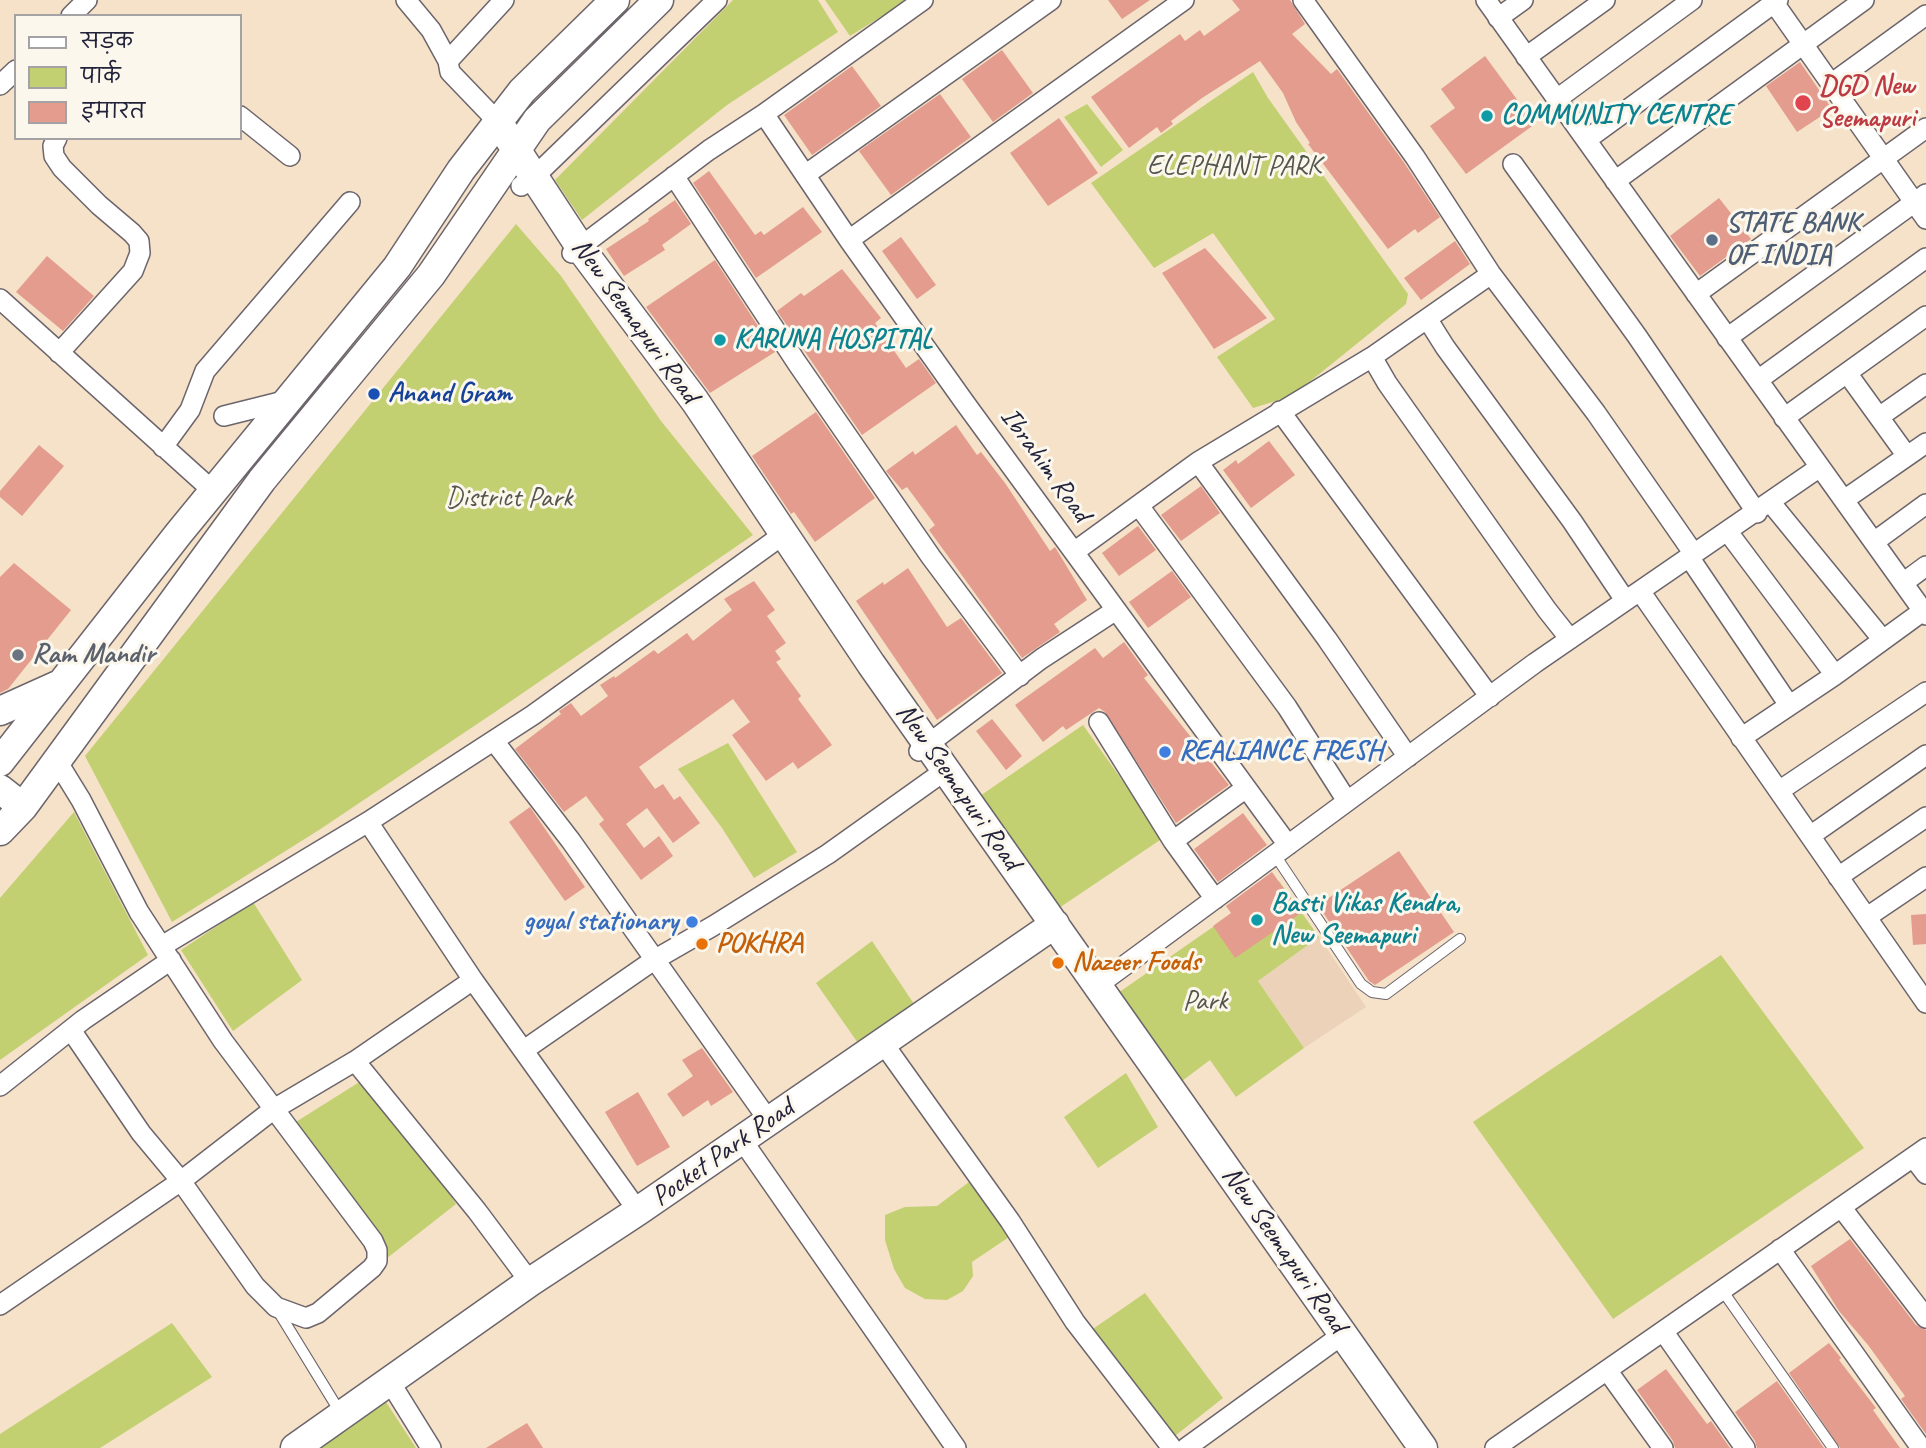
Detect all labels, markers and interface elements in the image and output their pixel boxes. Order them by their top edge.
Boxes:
legend [14,14,242,140]
text: सड़क [81,28,133,54]
text: पार्क [81,63,121,89]
place label: DGD New Seemapuri [1819,70,1915,136]
marker: DGD New Seemapuri [1793,93,1813,113]
text: इमारत [81,98,145,124]
place label: COMMUNITY CENTRE [1501,99,1731,133]
marker: COMMUNITY CENTRE [1479,108,1495,124]
park label: ELEPHANT PARK [1147,150,1321,184]
place label: STATE BANK OF INDIA [1726,207,1859,273]
street label: New Seemapuri Road [564,232,706,410]
marker: STATE BANK OF INDIA [1704,232,1720,248]
place label: KARUNA HOSPITAL [734,323,932,357]
marker: KARUNA HOSPITAL [712,332,728,348]
place label: Anand Gram [388,377,512,411]
marker: Anand Gram [366,386,382,402]
street label: Ibrahim Road [992,401,1098,529]
park label: District Park [446,482,572,516]
place label: Ram Mandir [32,638,155,672]
marker: Ram Mandir [10,647,26,663]
street label: New Seemapuri Road [888,697,1028,877]
place label: REALIANCE FRESH [1179,735,1382,769]
marker: REALIANCE FRESH [1157,744,1173,760]
place label: Basti Vikas Kendra, New Seemapuri [1271,887,1461,953]
place label: goyal stationary [523,905,678,939]
marker: Basti Vikas Kendra, New Seemapuri [1249,912,1265,928]
marker: goyal stationary [684,914,700,930]
place label: POKHRA [716,927,803,961]
marker: POKHRA [694,936,710,952]
place label: Nazeer Foods [1072,946,1200,980]
marker: Nazeer Foods [1050,955,1066,971]
park label: Park [1183,985,1227,1019]
street label: Pocket Park Road [646,1092,800,1214]
street label: New Seemapuri Road [1214,1160,1354,1340]

